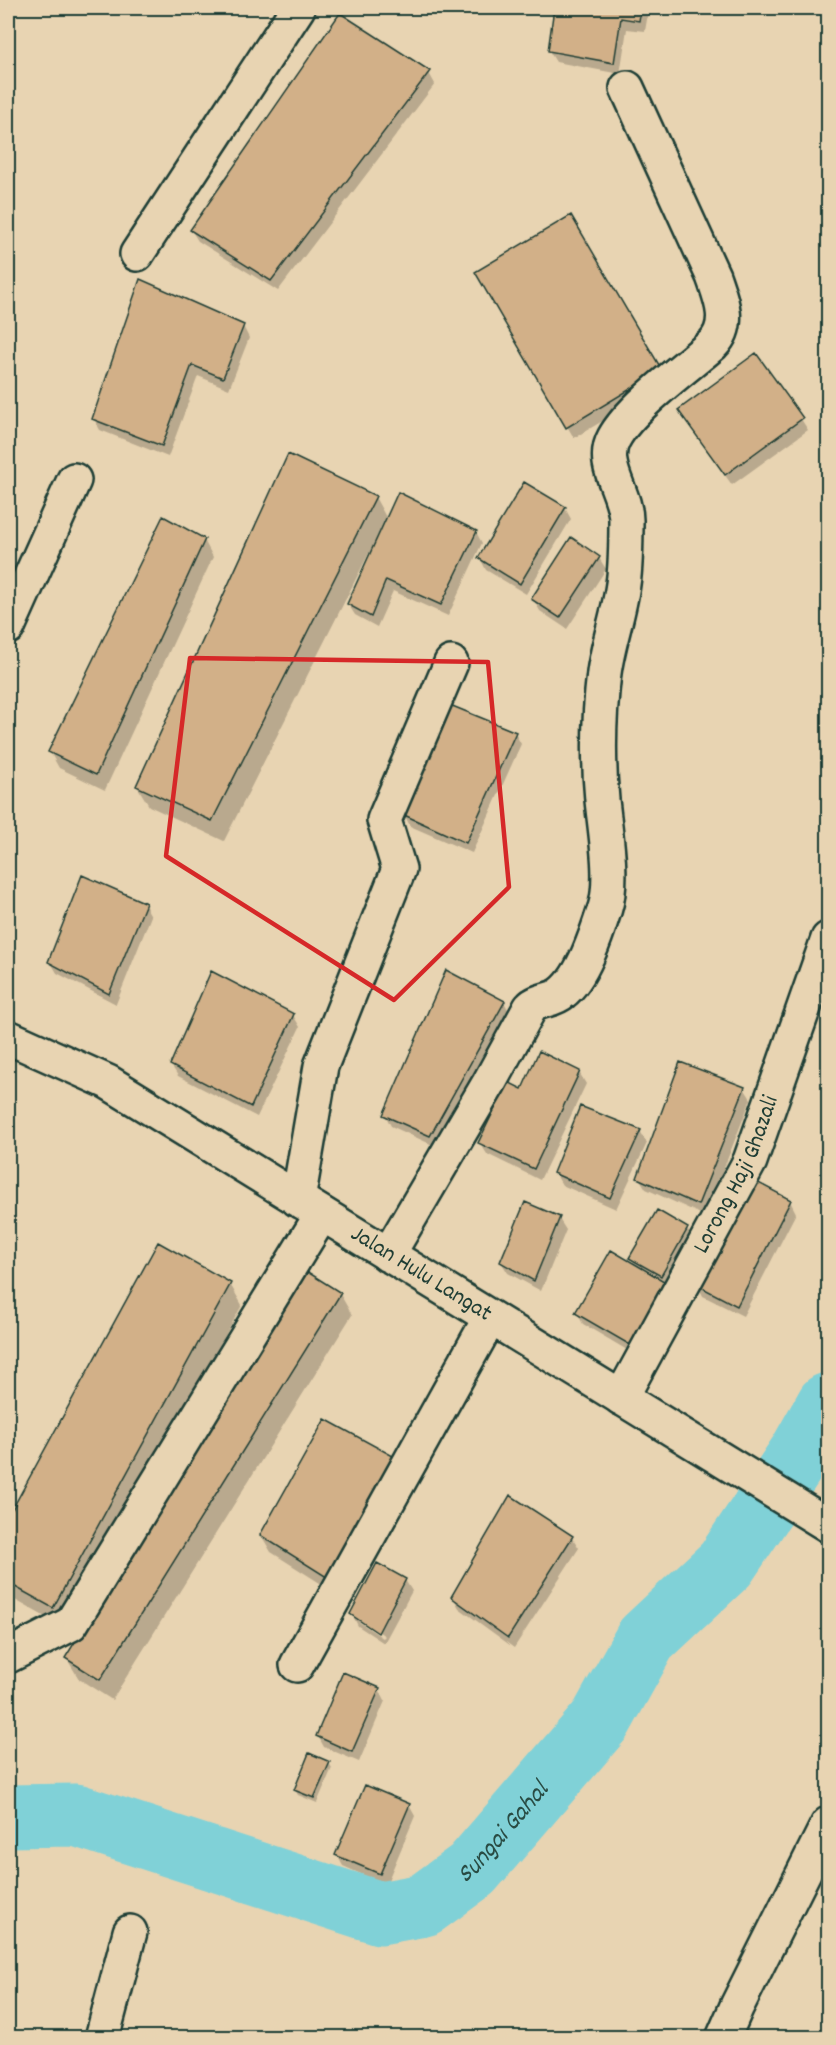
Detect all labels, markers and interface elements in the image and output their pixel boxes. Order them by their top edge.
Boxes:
street label: Lorong Haji Ghazali [685,1091,789,1260]
street label: Jalan Hulu Langat [344,1218,498,1331]
water label: Sungai Gahal [450,1773,559,1893]

